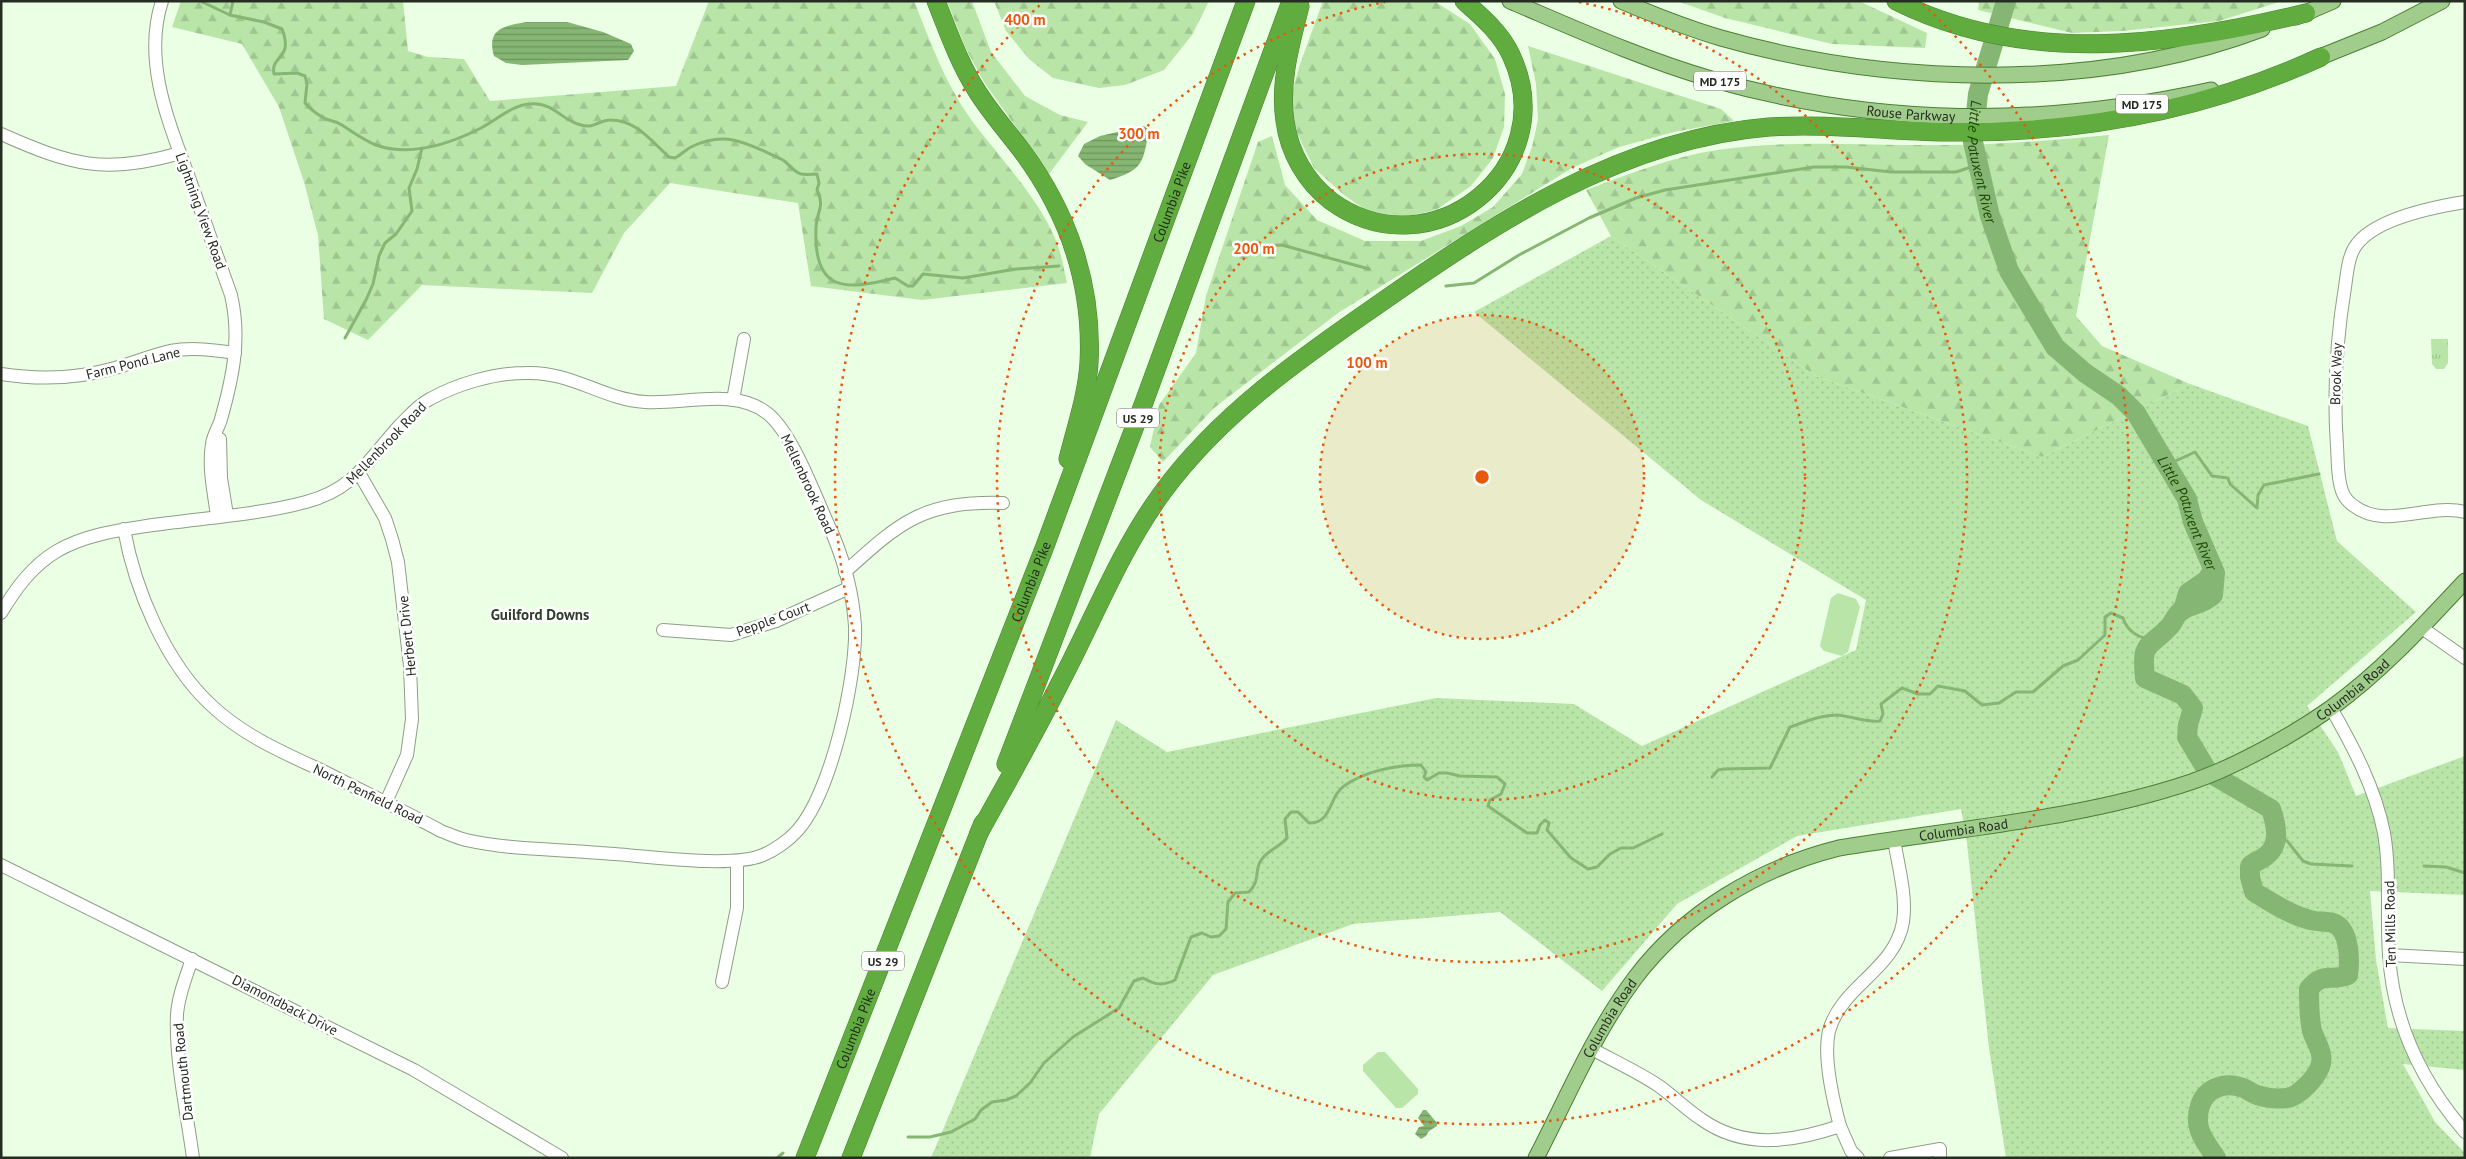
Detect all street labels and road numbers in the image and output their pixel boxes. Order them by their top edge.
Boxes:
road number: MD 175 [1694,72,1746,90]
road number: MD 175 [2116,95,2168,114]
street label: Rouse Parkway [1865,101,1956,125]
street label: Lightning View Road [172,150,230,272]
street label: Columbia Pike [1149,159,1195,245]
street label: Brook Way [2326,342,2346,405]
street label: Farm Pond Lane [84,343,182,383]
street label: Mellenbrook Road [342,398,430,488]
road number: US 29 [1117,408,1159,428]
street label: Mellenbrook Road [777,431,839,537]
street label: Columbia Pike [1007,539,1055,625]
street label: Herbert Drive [394,595,420,677]
street label: Pepple Court [734,597,812,641]
street label: Columbia Road [2313,655,2393,725]
street label: North Penfield Road [310,760,426,828]
street label: Columbia Road [1918,814,2009,845]
street label: Ten Mills Road [2380,880,2400,968]
road number: US 29 [862,951,904,970]
street label: Diamondback Drive [229,971,341,1039]
street label: Columbia Road [1579,975,1641,1061]
street label: Columbia Pike [832,986,880,1072]
street label: Dartmouth Road [169,1022,197,1122]

